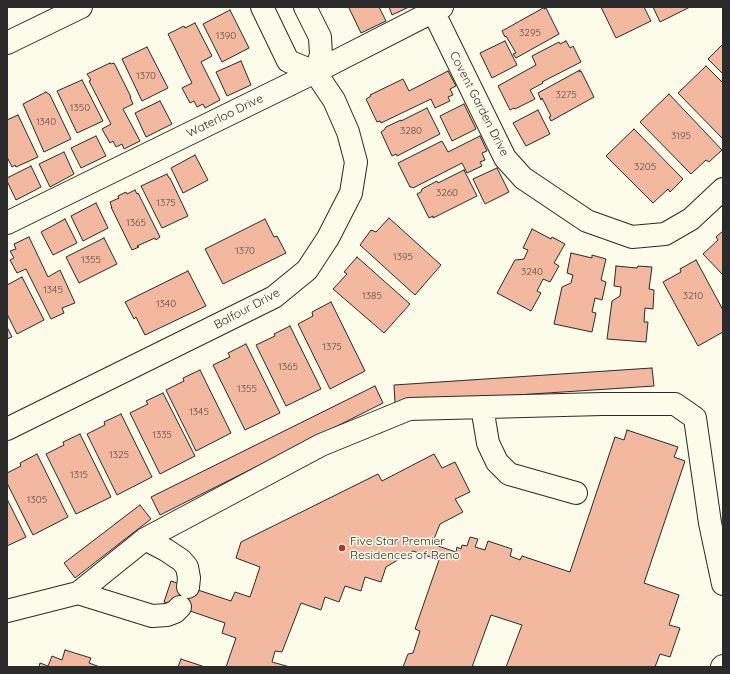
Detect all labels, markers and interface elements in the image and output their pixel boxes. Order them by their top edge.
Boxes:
house number: 3295 [519,27,541,39]
house number: 1390 [216,30,236,42]
street label: Covent Garden Drive [446,49,512,159]
house number: 1370 [136,70,156,82]
house number: 3275 [555,89,577,101]
street label: Waterloo Drive [184,91,266,141]
house number: 1350 [70,102,90,114]
house number: 1340 [36,116,56,128]
house number: 3280 [400,125,422,137]
house number: 3195 [671,130,691,142]
house number: 3205 [634,161,656,173]
house number: 3260 [436,187,458,199]
house number: 1375 [156,197,176,209]
house number: 1365 [126,217,146,229]
house number: 1370 [235,245,255,257]
house number: 1395 [393,251,413,263]
house number: 1355 [81,254,101,266]
house number: 3240 [521,266,543,278]
house number: 1345 [43,284,63,296]
street label: Balfour Drive [212,286,282,332]
house number: 1385 [362,290,382,302]
house number: 3210 [683,290,703,302]
house number: 1340 [156,298,176,310]
house number: 1375 [322,341,342,353]
house number: 1365 [278,361,298,373]
house number: 1355 [237,383,257,395]
house number: 1345 [189,406,209,418]
house number: 1335 [152,429,172,441]
house number: 1325 [109,449,129,461]
house number: 1315 [70,469,88,481]
house number: 1305 [27,494,47,506]
place label: Five Star Premier Residences of Reno [350,534,460,562]
marker: Five Star Premier Residences of Reno [337,543,347,553]

